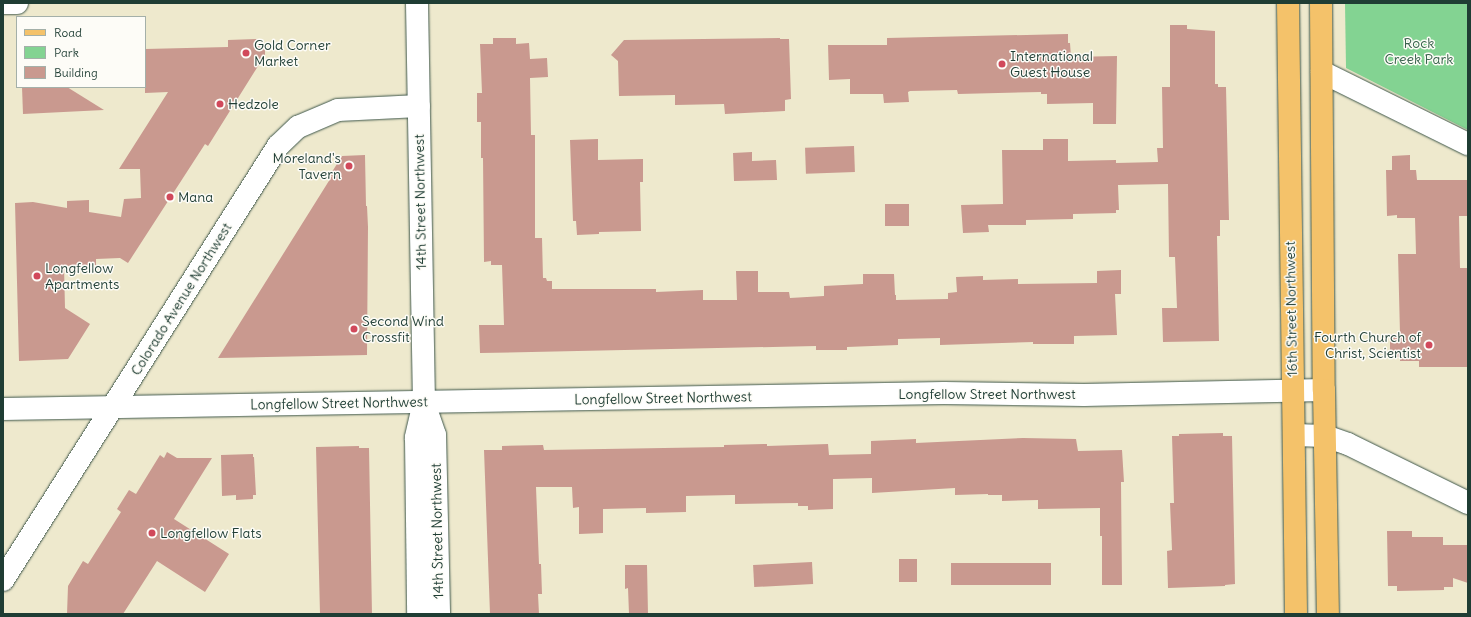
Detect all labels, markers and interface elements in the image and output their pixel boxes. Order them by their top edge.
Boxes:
legend [16,16,146,88]
text: Road [54,25,82,40]
park label: Rock Creek Park [1385,35,1453,68]
place label: Gold Corner Market [254,37,331,70]
text: Park [54,45,79,60]
marker: Gold Corner Market [241,48,251,58]
place label: International Guest House [1010,48,1093,80]
marker: International Guest House [997,59,1007,69]
text: Building [54,65,98,80]
place label: Hedzole [228,96,279,112]
marker: Hedzole [215,99,225,109]
street label: 14th Street Northwest [410,134,430,270]
place label: Moreland's Tavern [273,150,341,182]
marker: Moreland's Tavern [344,161,354,171]
place label: Mana [178,189,213,205]
marker: Mana [165,192,175,202]
street label: Colorado Avenue Northwest [127,220,235,378]
street label: 16th Street Northwest [1281,241,1301,377]
place label: Longfellow Apartments [45,260,119,292]
marker: Longfellow Apartments [32,271,42,281]
place label: Second Wind Crossfit [362,313,444,346]
marker: Second Wind Crossfit [349,324,359,334]
place label: Fourth Church of Christ, Scientist [1314,329,1421,362]
marker: Fourth Church of Christ, Scientist [1424,340,1434,350]
street label: Longfellow Street Northwest [898,386,1076,402]
street label: Longfellow Street Northwest [574,388,752,408]
street label: Longfellow Street Northwest [250,393,428,413]
street label: 14th Street Northwest [427,463,447,599]
place label: Longfellow Flats [160,525,262,541]
marker: Longfellow Flats [147,528,157,538]

